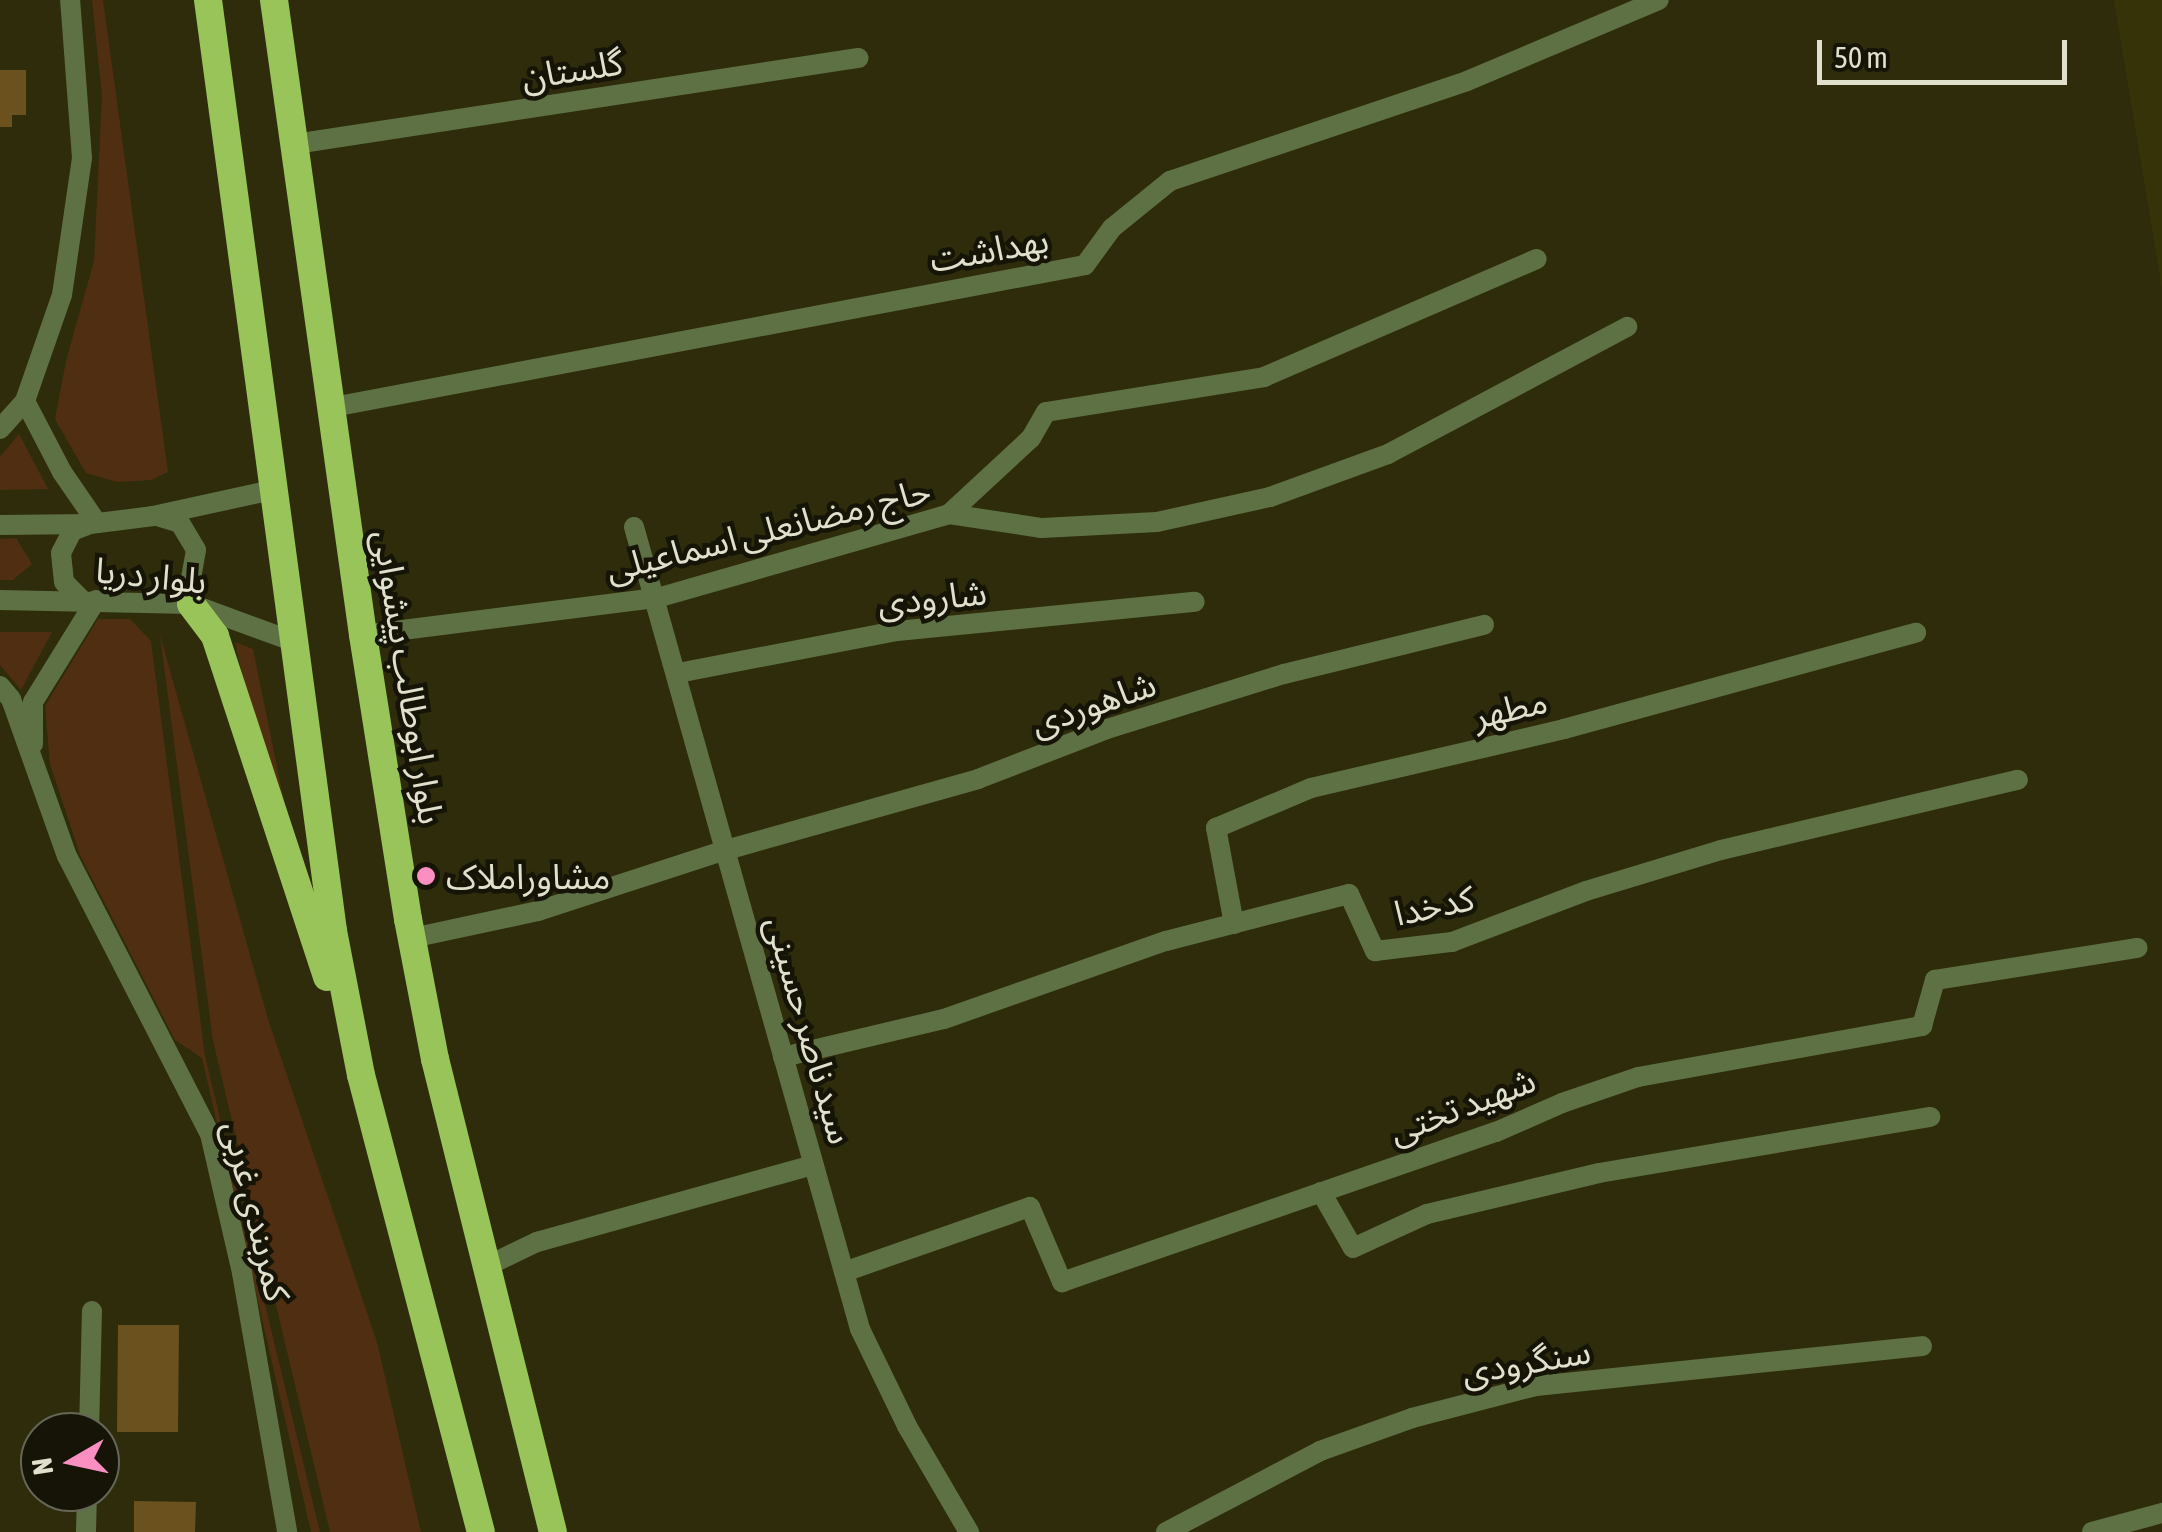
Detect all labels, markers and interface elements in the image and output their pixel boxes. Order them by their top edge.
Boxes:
scale bar [1822,20,2072,82]
street label: گلستان [518,40,626,98]
text: 50 m [1834,40,1888,74]
street label: بهداشت [926,218,1052,280]
street label: حاج رمضانعلی اسماعیلی [601,468,935,590]
street label: بلوار ابوطالب پیشوایی [365,527,453,827]
street label: بلوار دریا [93,548,209,602]
street label: شارودی [875,570,989,624]
street label: شاهوردی [1025,662,1161,744]
street label: مطهر [1469,679,1551,737]
place label: مشاوراملاک [446,855,610,897]
marker: مشاوراملاک [415,865,437,887]
street label: کدخدا [1390,876,1478,934]
street label: سید ناصر حسینی [757,911,863,1149]
street label: شهید تختی [1383,1058,1541,1152]
street label: کمربندی غربی [214,1116,300,1306]
street label: سنگرودی [1458,1329,1594,1393]
north arrow [20,1412,120,1512]
text: N [25,1456,59,1477]

